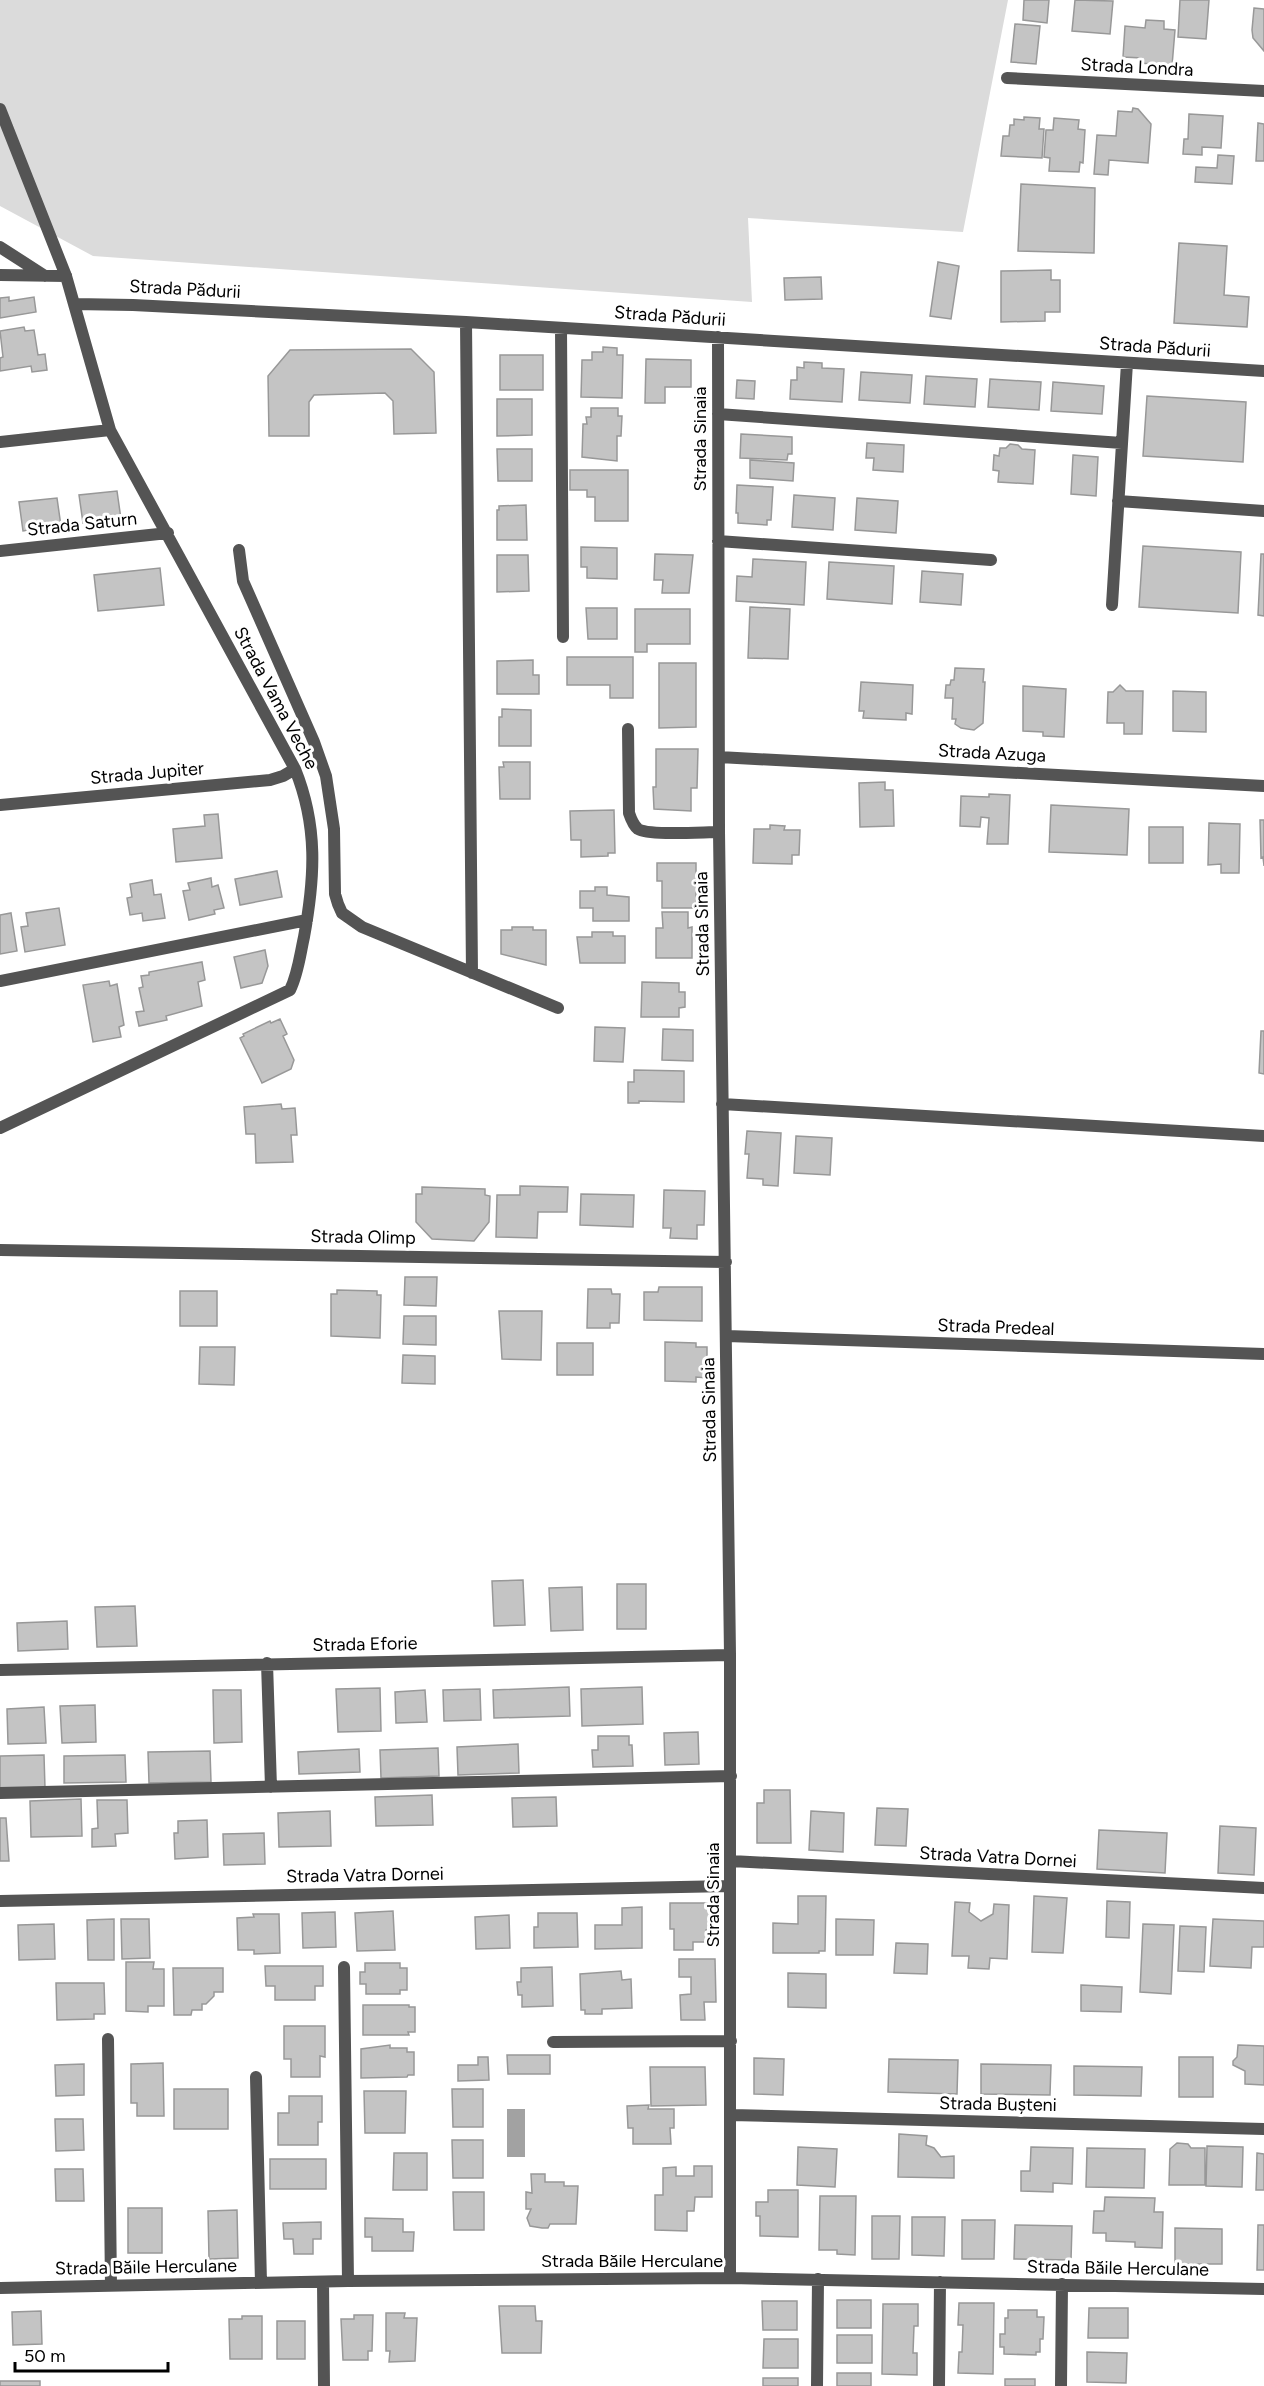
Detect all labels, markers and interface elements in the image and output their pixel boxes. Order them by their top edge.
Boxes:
street label: Strada Londra [1080,53,1194,81]
street label: Strada Pădurii [129,275,241,303]
street label: Strada Pădurii [614,301,726,331]
street label: Strada Pădurii [1099,332,1211,362]
street label: Strada Sinaia [689,386,711,492]
street label: Strada Saturn [26,507,138,541]
street label: Strada Vama Veche [229,623,323,773]
street label: Strada Azuga [937,739,1047,767]
street label: Strada Jupiter [89,757,205,789]
street label: Strada Sinaia [690,871,714,977]
street label: Strada Olimp [310,1225,416,1249]
street label: Strada Predeal [937,1314,1055,1340]
street label: Strada Sinaia [697,1357,721,1463]
street label: Strada Eforie [312,1632,418,1656]
street label: Strada Sinaia [702,1842,724,1948]
street label: Strada Vatra Dornei [919,1842,1077,1872]
street label: Strada Vatra Dornei [286,1863,444,1887]
street label: Strada Bușteni [939,2092,1057,2116]
street label: Strada Băile Herculane [541,2250,723,2272]
street label: Strada Băile Herculane [55,2254,237,2280]
street label: Strada Băile Herculane [1027,2255,1209,2281]
scale bar [15,2335,168,2373]
text: 50 m [24,2345,66,2367]

